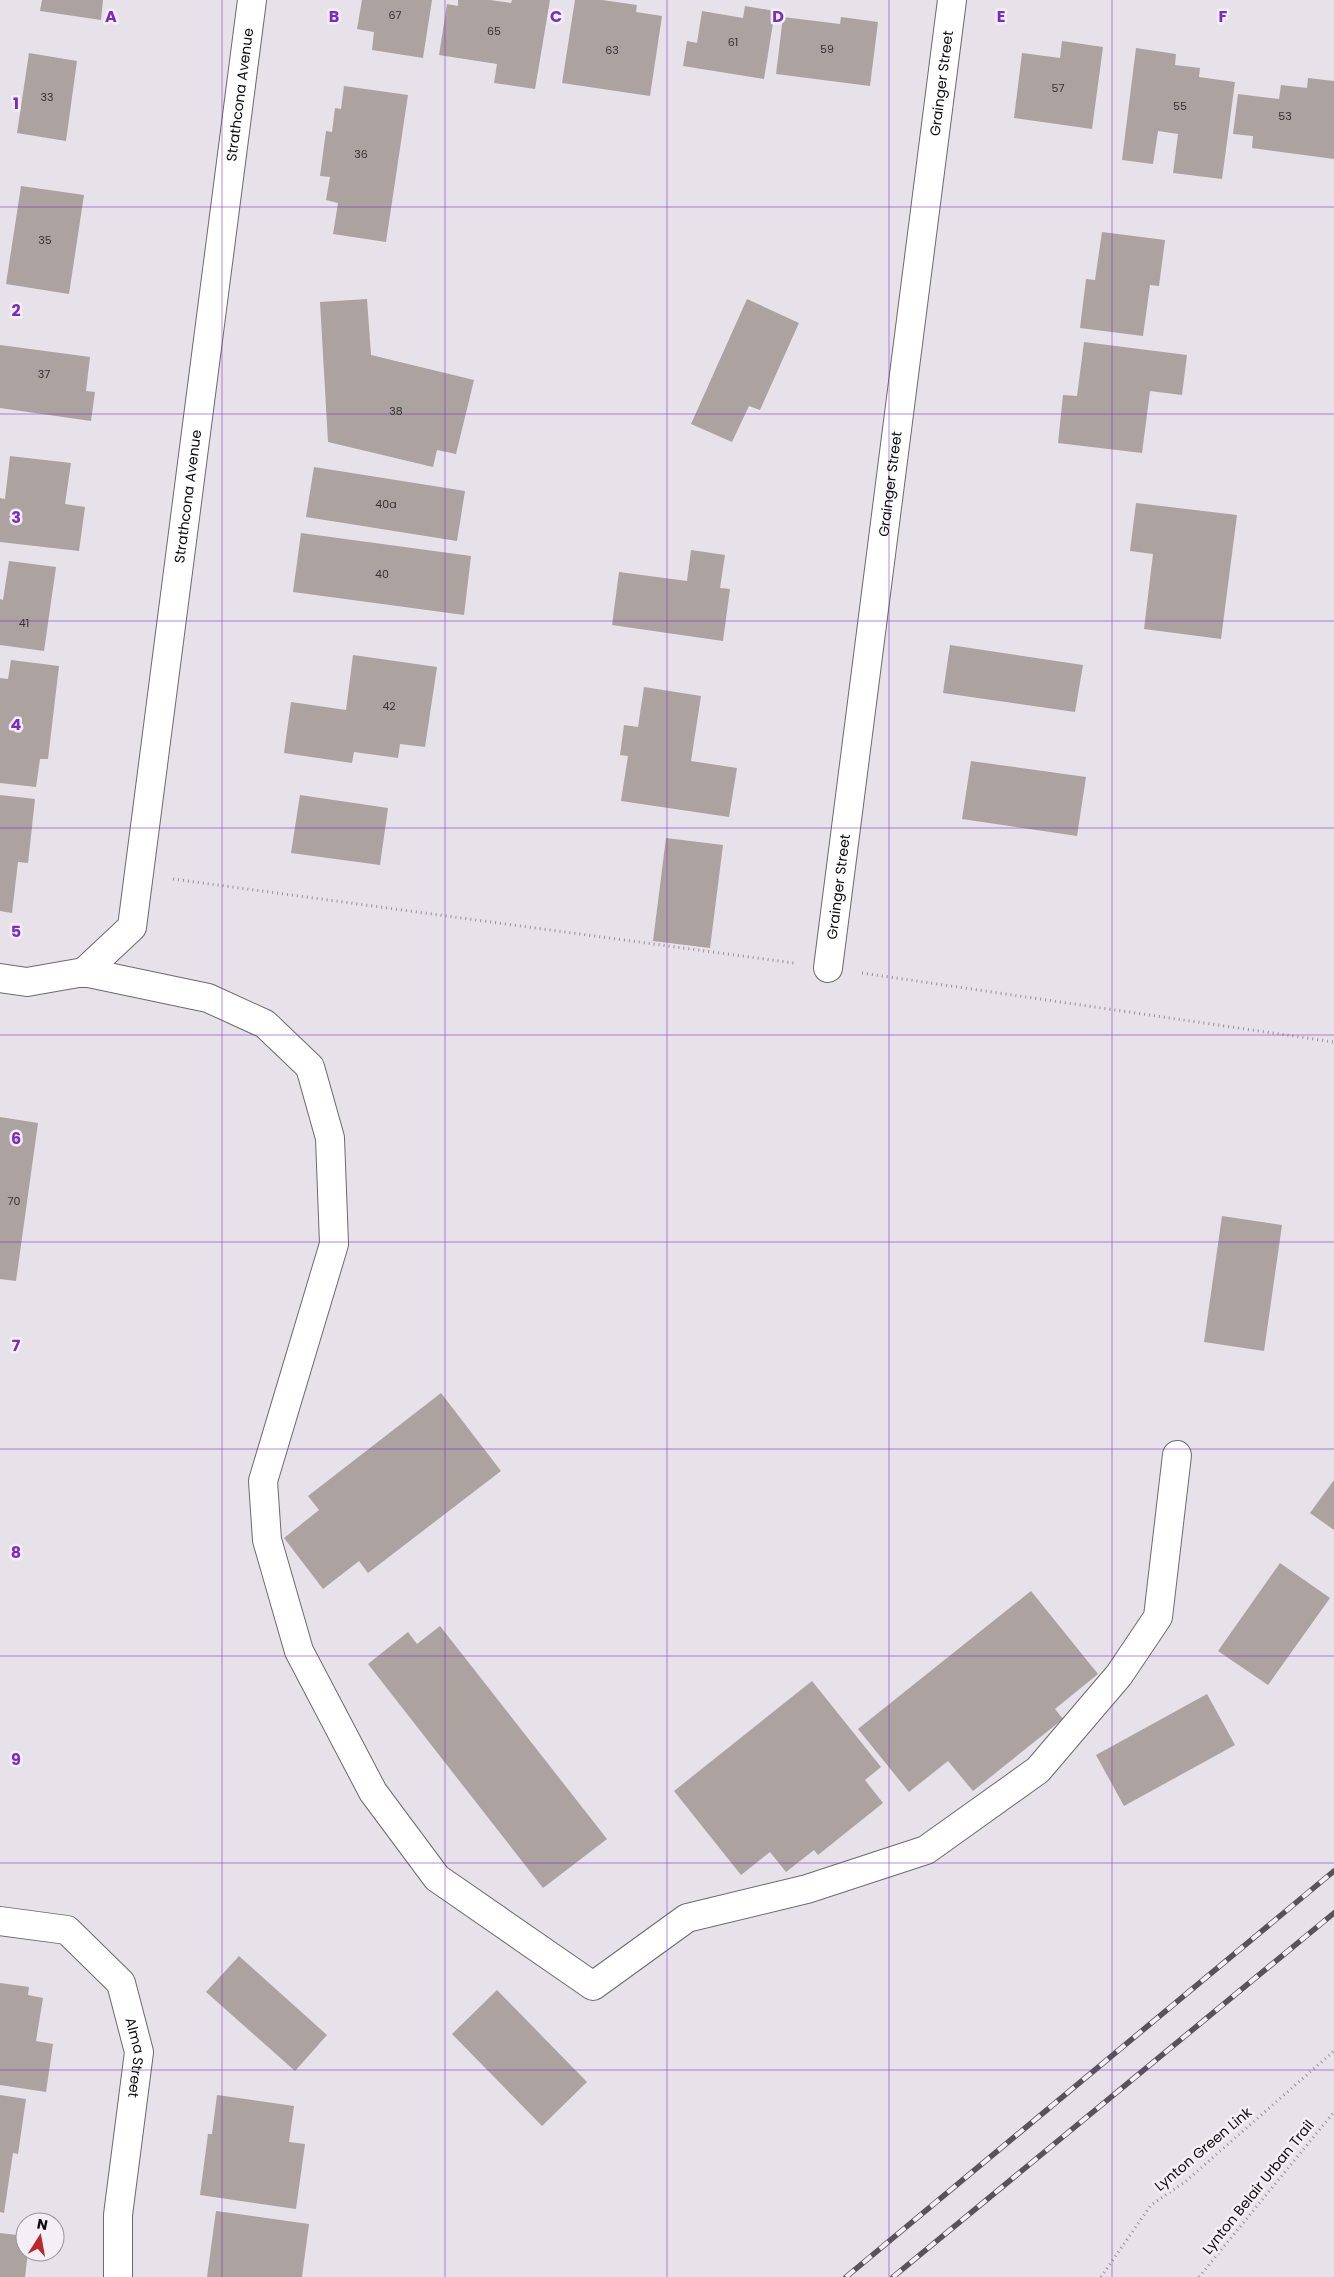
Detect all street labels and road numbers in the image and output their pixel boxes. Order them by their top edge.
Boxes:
street label: Strathcona Avenue [221,27,258,163]
street label: Grainger Street [925,29,958,137]
street label: Strathcona Avenue [169,428,206,564]
street label: Grainger Street [873,430,907,538]
street label: Grainger Street [822,833,855,941]
street label: Alma Street [120,2015,149,2099]
street label: Lynton Green Link [1150,2102,1257,2196]
street label: Lynton Belair Urban Trail [1197,2116,1319,2258]

